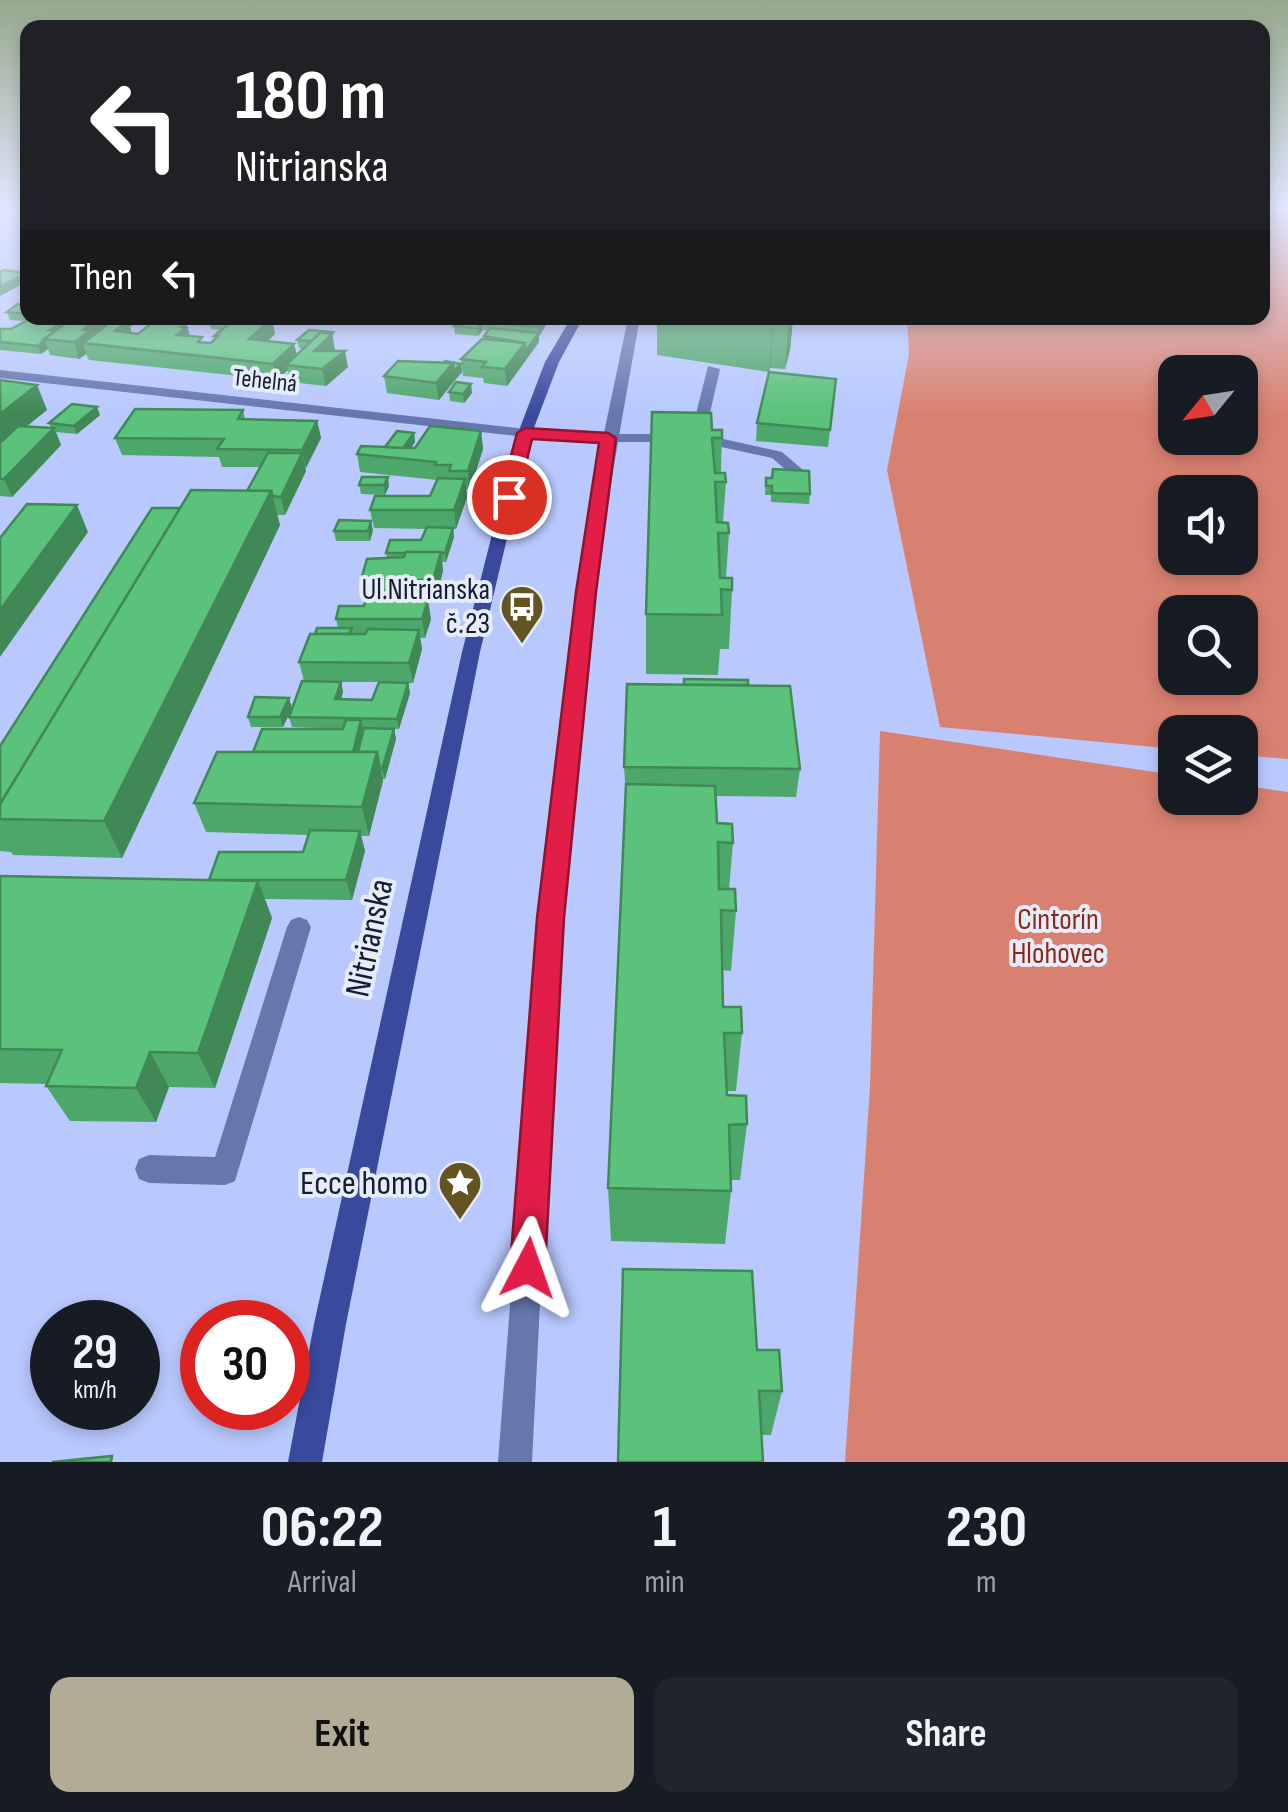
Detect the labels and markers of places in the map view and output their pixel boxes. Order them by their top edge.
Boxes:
pin [467,455,552,540]
place label: Ul.Nitrianska č.23 [362,572,490,642]
bus stop icon: Ul.Nitrianska č.23 [499,584,545,645]
place icon: Ecce homo [437,1160,483,1221]
place label: Ecce homo [300,1162,428,1205]

